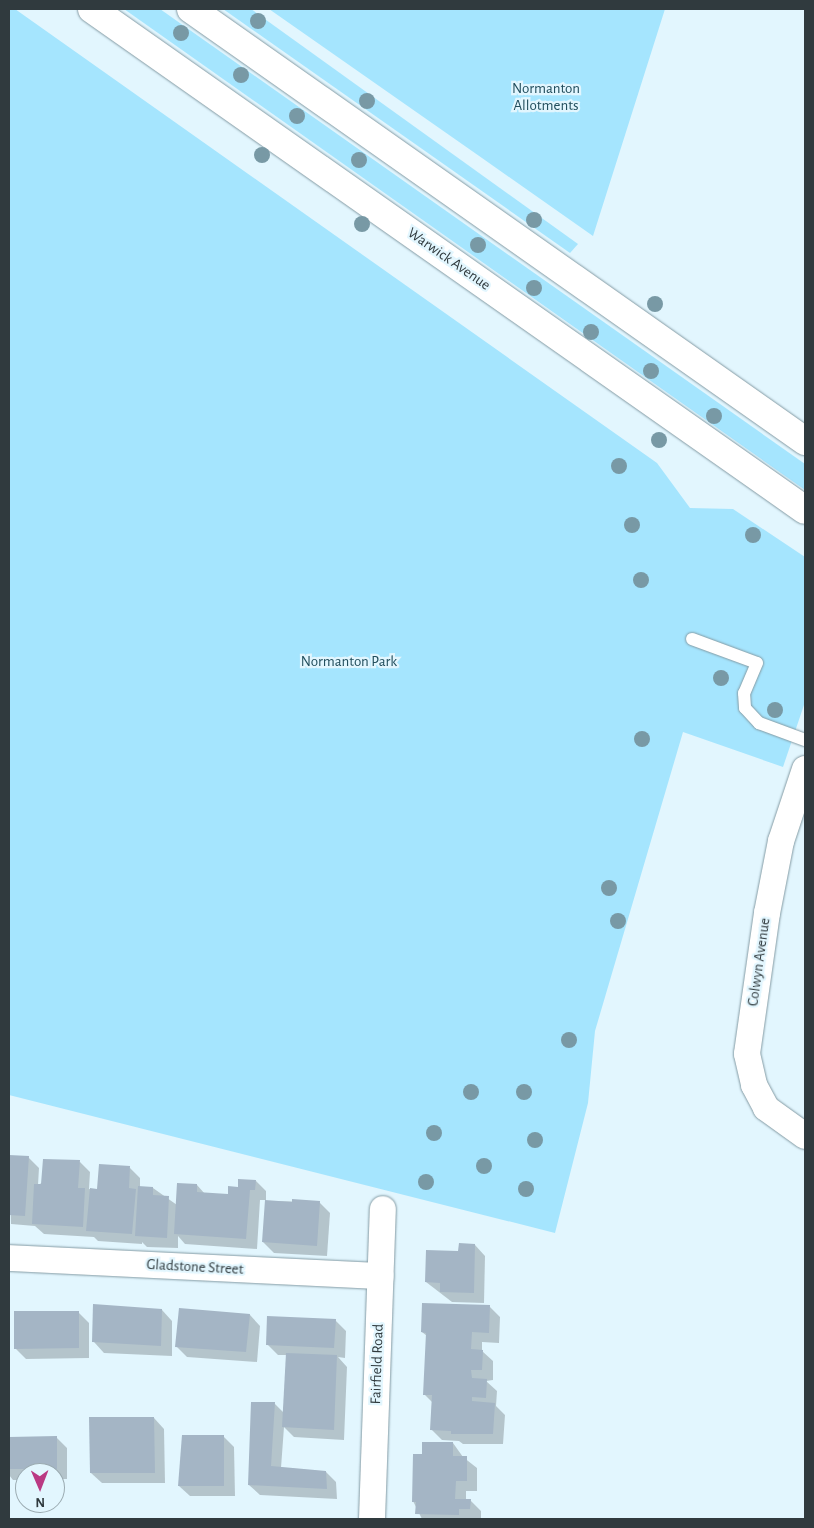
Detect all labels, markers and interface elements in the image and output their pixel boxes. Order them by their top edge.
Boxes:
park label: Normanton Allotments [512,79,580,114]
street label: Warwick Avenue [404,224,494,294]
park label: Normanton Park [301,653,397,671]
street label: Colwyn Avenue [744,917,774,1007]
street label: Gladstone Street [146,1255,244,1279]
street label: Fairfield Road [367,1323,387,1405]
north arrow [15,1463,65,1513]
text: N [35,1495,45,1509]

